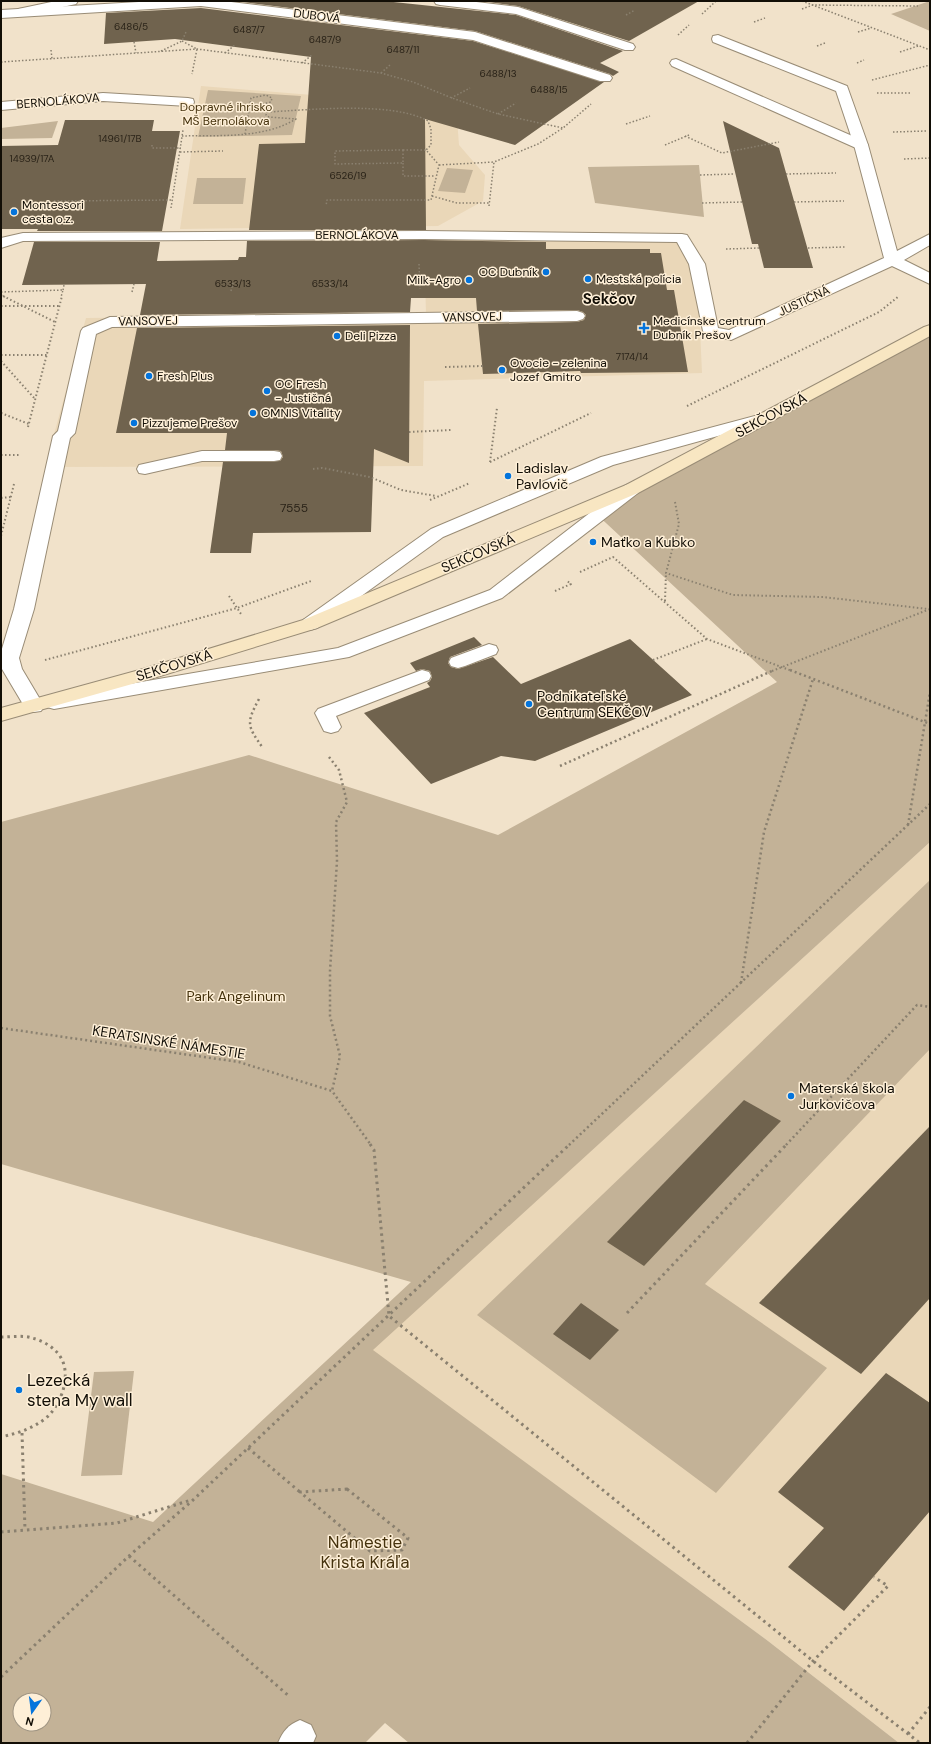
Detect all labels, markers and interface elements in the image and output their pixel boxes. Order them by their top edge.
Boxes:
street label: DUBOVÁ [293,5,341,27]
house number: 6486/5 [114,20,148,33]
house number: 6487/7 [233,23,265,36]
house number: 6487/9 [309,33,341,46]
house number: 6487/11 [387,43,419,56]
house number: 6488/13 [479,67,517,80]
house number: 6488/15 [530,83,568,96]
street label: BERNOLÁKOVA [16,89,100,113]
park label: Dopravné ihrisko MŠ Bernolákova [180,99,272,129]
house number: 14961/17B [98,132,142,145]
house number: 14939/17A [10,152,55,165]
house number: 6526/19 [330,169,366,182]
place label: Montessori cesta o.z. [22,197,84,227]
marker: Montessori cesta o.z. [9,207,19,217]
street label: BERNOLÁKOVA [315,227,399,243]
place label: OC Dubník [479,264,538,280]
marker: OC Dubník [541,267,551,277]
place label: Mestská polícia [596,271,681,287]
place label: Milk-Agro [407,272,461,288]
marker: Mestská polícia [583,274,593,284]
marker: Milk-Agro [464,275,474,285]
house number: 6533/13 [215,277,251,290]
house number: 6533/14 [312,277,348,290]
street label: JUSTIČNÁ [776,282,832,320]
district label: Sekčov [583,289,636,309]
street label: VANSOVEJ [442,308,502,326]
street label: VANSOVEJ [118,312,178,330]
place label: Medicínske centrum Dubník Prešov [653,313,766,343]
marker: Medicínske centrum Dubník Prešov [638,322,650,334]
place label: Deli Pizza [345,328,396,344]
marker: Deli Pizza [332,331,342,341]
house number: 7174/14 [616,350,648,363]
place label: Ovocie - zelenina Jozef Gmitro [510,355,607,385]
marker: Ovocie - zelenina Jozef Gmitro [497,365,507,375]
place label: Fresh Plus [157,368,213,384]
marker: Fresh Plus [144,371,154,381]
place label: OC Fresh - Justičná [275,376,331,406]
marker: OC Fresh - Justičná [262,386,272,396]
street label: SEKČOVSKÁ [732,389,810,441]
place label: OMNIS Vitality [261,405,341,421]
marker: OMNIS Vitality [248,408,258,418]
place label: Pizzujeme Prešov [142,415,238,431]
marker: Pizzujeme Prešov [129,418,139,428]
place label: Ladislav Pavlovič [516,459,569,493]
marker: Ladislav Pavlovič [503,471,513,481]
house number: 7555 [280,500,308,516]
street label: SEKČOVSKÁ [438,529,518,577]
place label: Maťko a Kubko [601,533,695,551]
marker: Maťko a Kubko [588,537,598,547]
street label: SEKČOVSKÁ [134,645,214,685]
place label: Podnikateľské Centrum SEKČOV [537,687,652,721]
marker: Podnikateľské Centrum SEKČOV [524,699,534,709]
park label: Park Angelinum [186,987,286,1005]
street label: KERATSINSKÉ NÁMESTIE [91,1021,247,1063]
place label: Materská škola Jurkovičova [799,1079,895,1113]
marker: Materská škola Jurkovičova [786,1091,796,1101]
place label: Lezecká stena My wall [27,1369,133,1411]
marker: Lezecká stena My wall [14,1385,24,1395]
park label: Námestie Krista Kráľa [321,1531,409,1573]
north arrow [12,1692,52,1732]
text: N [24,1714,35,1729]

